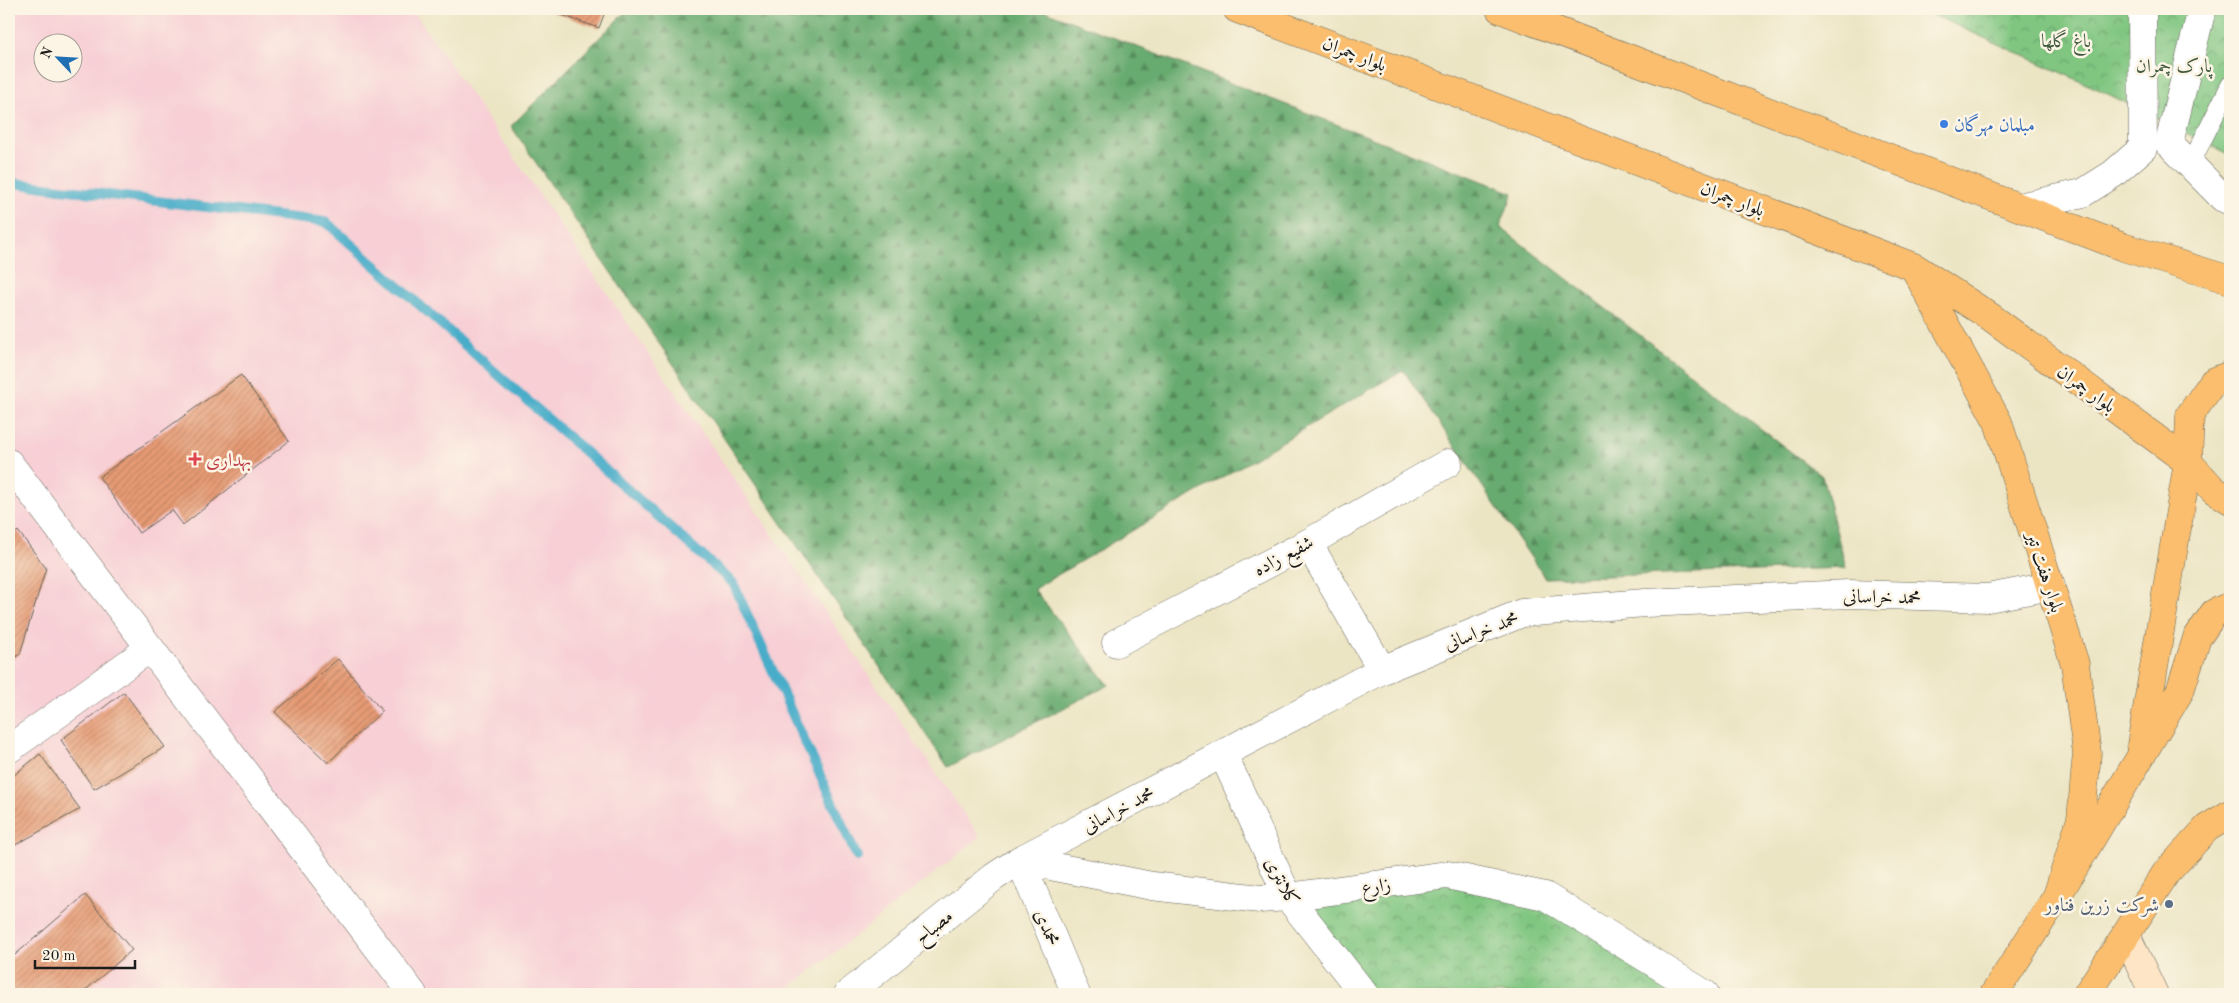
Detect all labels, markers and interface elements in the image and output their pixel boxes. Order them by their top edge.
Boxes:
park label: باغ گلها [2041,29,2091,56]
north arrow [32,32,82,82]
street label: بلوار چمران [1319,34,1389,77]
text: N [39,45,56,61]
park label: پارک چمران [2136,57,2214,79]
place label: مبلمان مهرگان [1954,113,2035,137]
marker: مبلمان مهرگان [1938,118,1950,130]
street label: بلوار چمران [1697,179,1767,222]
street label: بلوار چمران [2052,363,2118,418]
marker: بهداری [188,452,202,466]
place label: بهداری [206,452,251,472]
street label: بلوار هفت تیر [2021,528,2066,615]
street label: شفیع زاده [1251,534,1320,586]
street label: محمد خراسانی [1843,588,1921,609]
street label: محمد خراسانی [1442,609,1522,655]
street label: محمد خراسانی [1080,784,1158,838]
street label: کلانتری [1260,854,1303,910]
street label: زارع [1360,876,1393,903]
place label: شرکت زرین فناور [2043,896,2159,917]
marker: شرکت زرین فناور [2163,898,2175,910]
street label: مصباح [912,907,961,953]
street label: محمدی [1030,907,1062,949]
scale bar [35,938,135,970]
text: 20 m [42,949,76,964]

